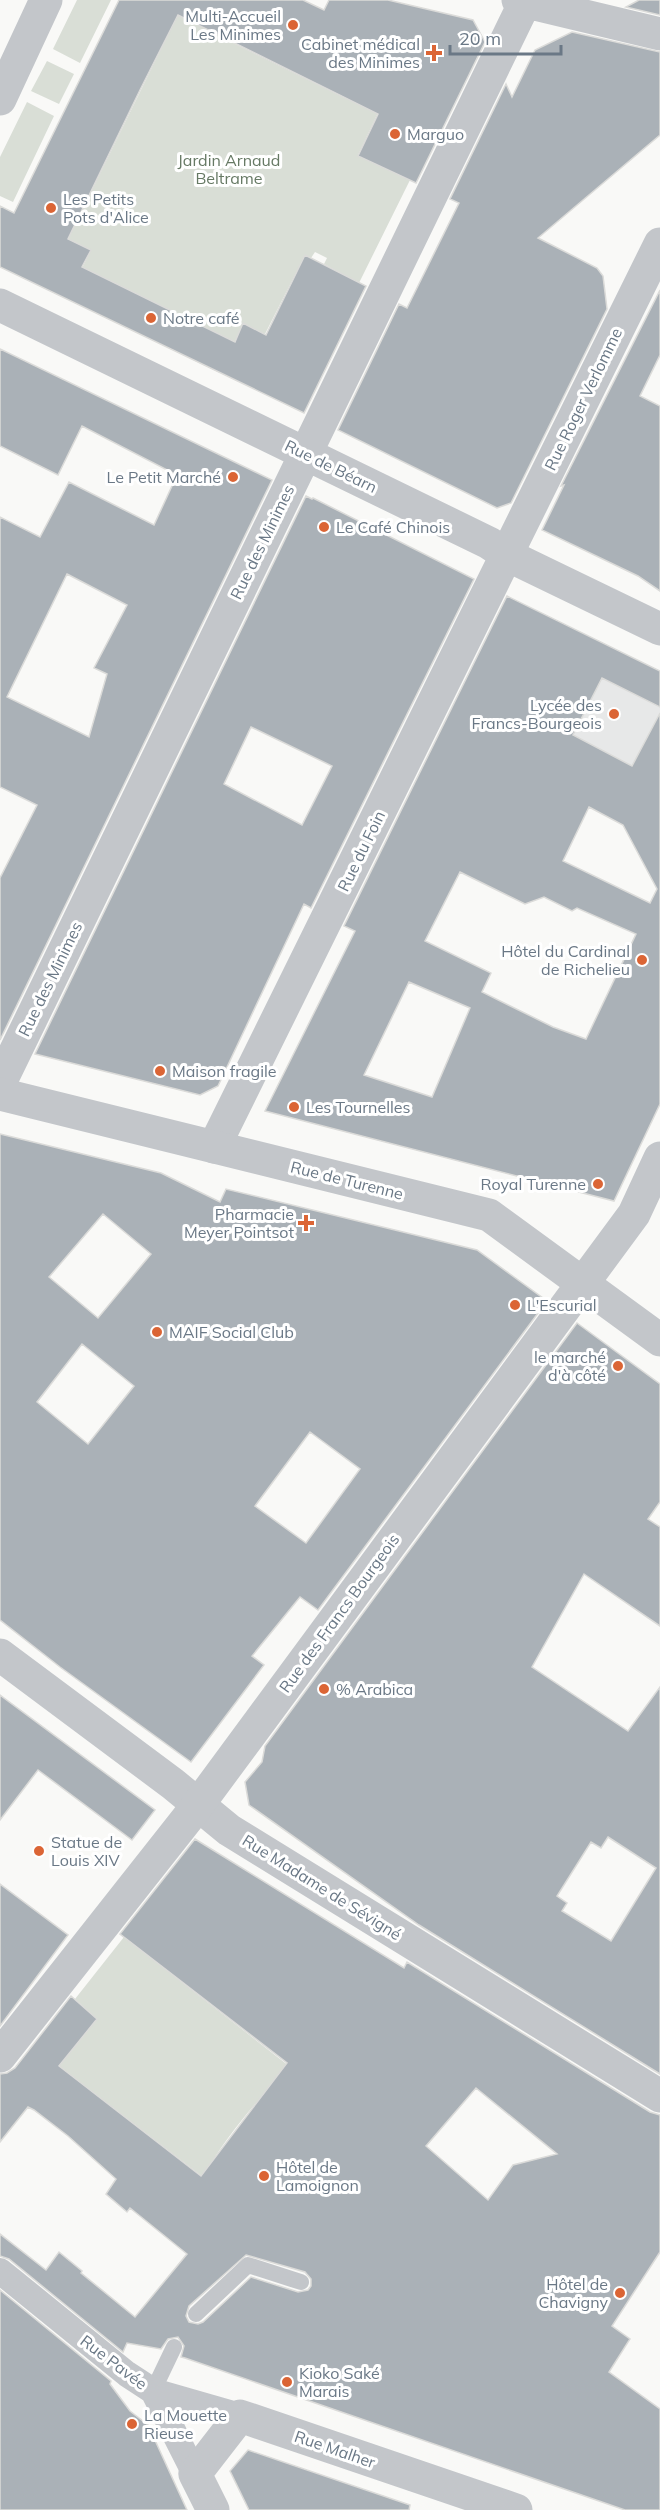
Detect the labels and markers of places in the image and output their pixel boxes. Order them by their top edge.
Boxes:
place label: Multi-Accueil Les Minimes [185,6,281,44]
marker: Multi-Accueil Les Minimes [286,18,300,32]
place label: Cabinet médical des Minimes [301,34,420,72]
marker: Cabinet médical des Minimes [425,44,443,62]
place label: Marguo [407,124,464,144]
marker: Marguo [388,127,402,141]
place label: Les Petits Pots d'Alice [63,189,149,227]
marker: Les Petits Pots d'Alice [44,201,58,215]
place label: Notre café [163,308,240,328]
marker: Notre café [144,311,158,325]
place label: Le Petit Marché [107,467,221,487]
marker: Le Petit Marché [226,470,240,484]
place label: Le Café Chinois [336,517,450,537]
marker: Le Café Chinois [317,520,331,534]
place label: Lycée des Francs-Bourgeois [472,695,602,733]
marker: Lycée des Francs-Bourgeois [607,707,621,721]
place label: Hôtel du Cardinal de Richelieu [501,941,630,979]
marker: Hôtel du Cardinal de Richelieu [635,953,649,967]
place label: Maison fragile [172,1061,276,1081]
marker: Maison fragile [153,1064,167,1078]
place label: Les Tournelles [306,1097,410,1117]
marker: Les Tournelles [287,1100,301,1114]
place label: Royal Turenne [481,1174,586,1194]
marker: Royal Turenne [591,1177,605,1191]
place label: Pharmacie Meyer Pointsot [184,1204,294,1242]
marker: Pharmacie Meyer Pointsot [299,1216,313,1230]
place label: L'Escurial [527,1295,597,1315]
marker: L'Escurial [508,1298,522,1312]
place label: MAIF Social Club [169,1322,294,1342]
marker: MAIF Social Club [150,1325,164,1339]
place label: le marché d'à côté [534,1347,606,1385]
marker: le marché d'à côté [611,1359,625,1373]
place label: % Arabica [336,1679,413,1699]
marker: % Arabica [317,1682,331,1696]
place label: Statue de Louis XIV [51,1832,122,1870]
marker: Statue de Louis XIV [32,1844,46,1858]
place label: Hôtel de Lamoignon [276,2157,359,2195]
marker: Hôtel de Lamoignon [257,2169,271,2183]
place label: Hôtel de Chavigny [538,2274,608,2312]
marker: Hôtel de Chavigny [613,2286,627,2300]
place label: Kioko Saké Marais [299,2363,380,2401]
marker: Kioko Saké Marais [280,2375,294,2389]
place label: La Mouette Rieuse [144,2405,227,2443]
marker: La Mouette Rieuse [125,2417,139,2431]

